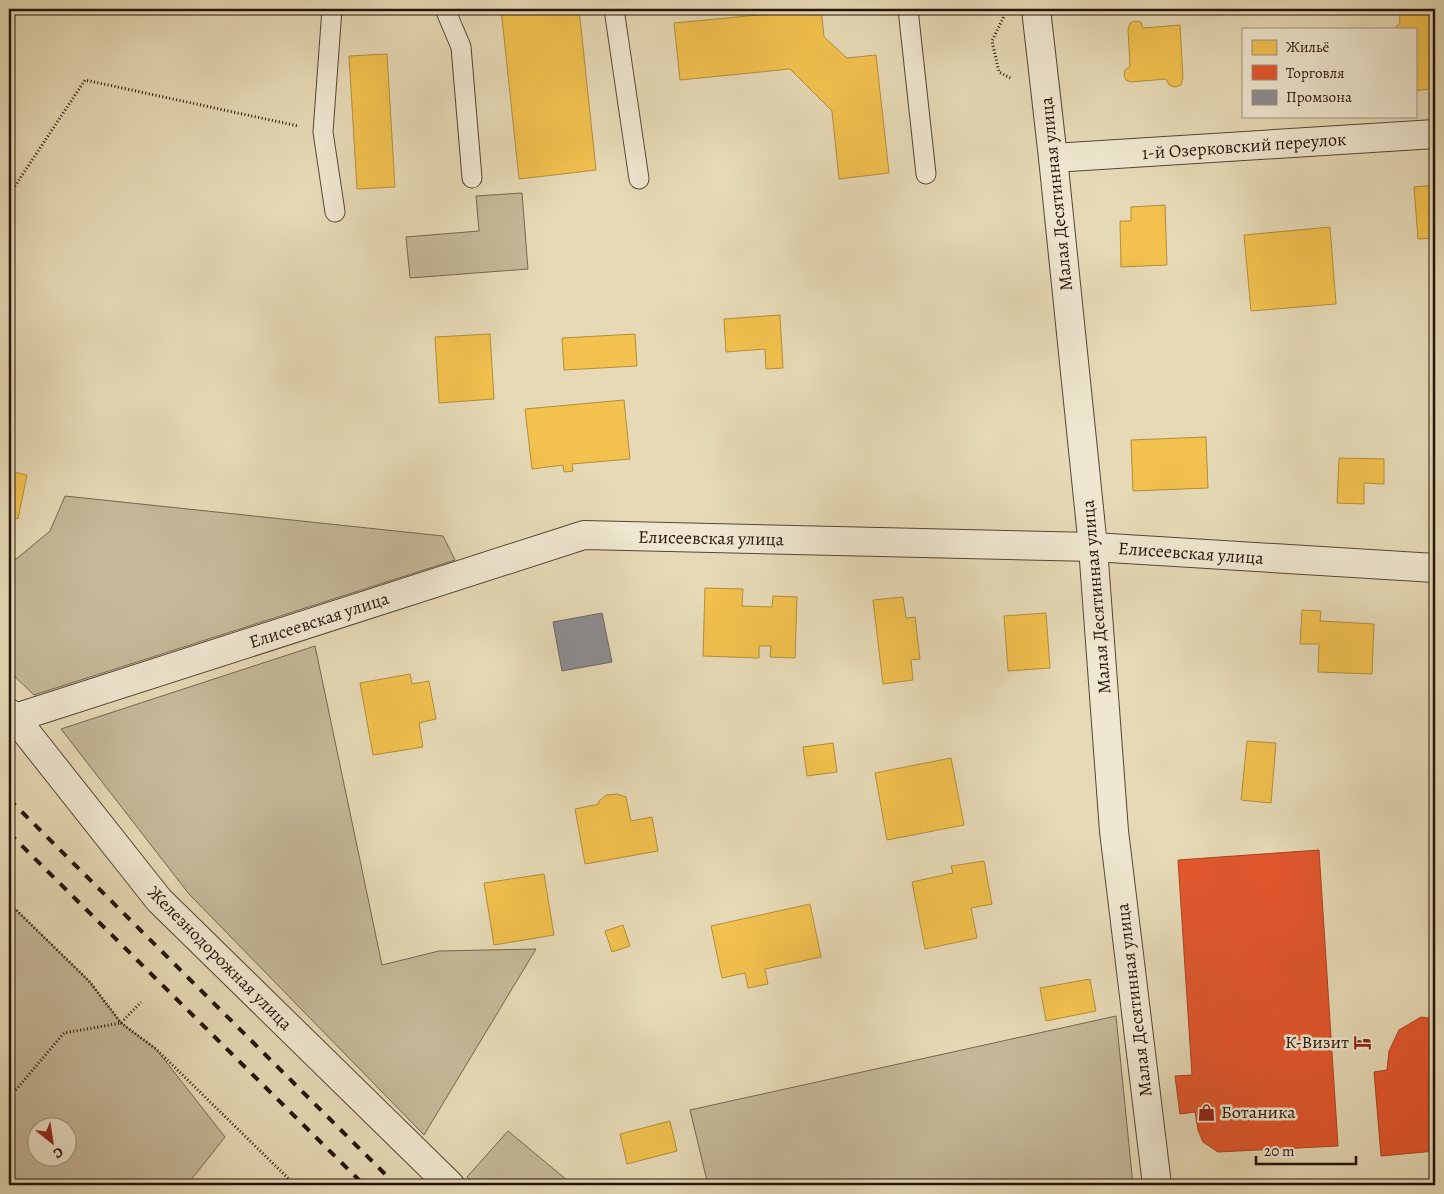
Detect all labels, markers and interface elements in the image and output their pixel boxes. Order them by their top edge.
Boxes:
legend [1242,28,1416,118]
text: Жильё [1286,37,1329,57]
text: Торговля [1286,63,1344,83]
text: Промзона [1286,87,1352,107]
street label: Малая Десятинная улица [1034,95,1078,292]
street label: 1-й Озерковский переулок [1141,127,1347,165]
street label: Малая Десятинная улица [1076,498,1116,695]
street label: Елисеевская улица [638,525,785,551]
street label: Елисеевская улица [1117,536,1265,570]
street label: Елисеевская улица [246,586,393,654]
street label: Железнодорожная улица [142,880,298,1036]
street label: Малая Десятинная улица [1110,901,1158,1098]
place label: К-Визит [1285,1030,1349,1054]
hotel icon: К-Визит [1353,1032,1373,1052]
place label: Ботаника [1221,1100,1296,1124]
shop icon: Ботаника [1197,1102,1217,1122]
north arrow [28,1116,78,1166]
scale bar [1256,1134,1356,1166]
text: 20 m [1264,1141,1295,1161]
text: С [49,1142,67,1163]

